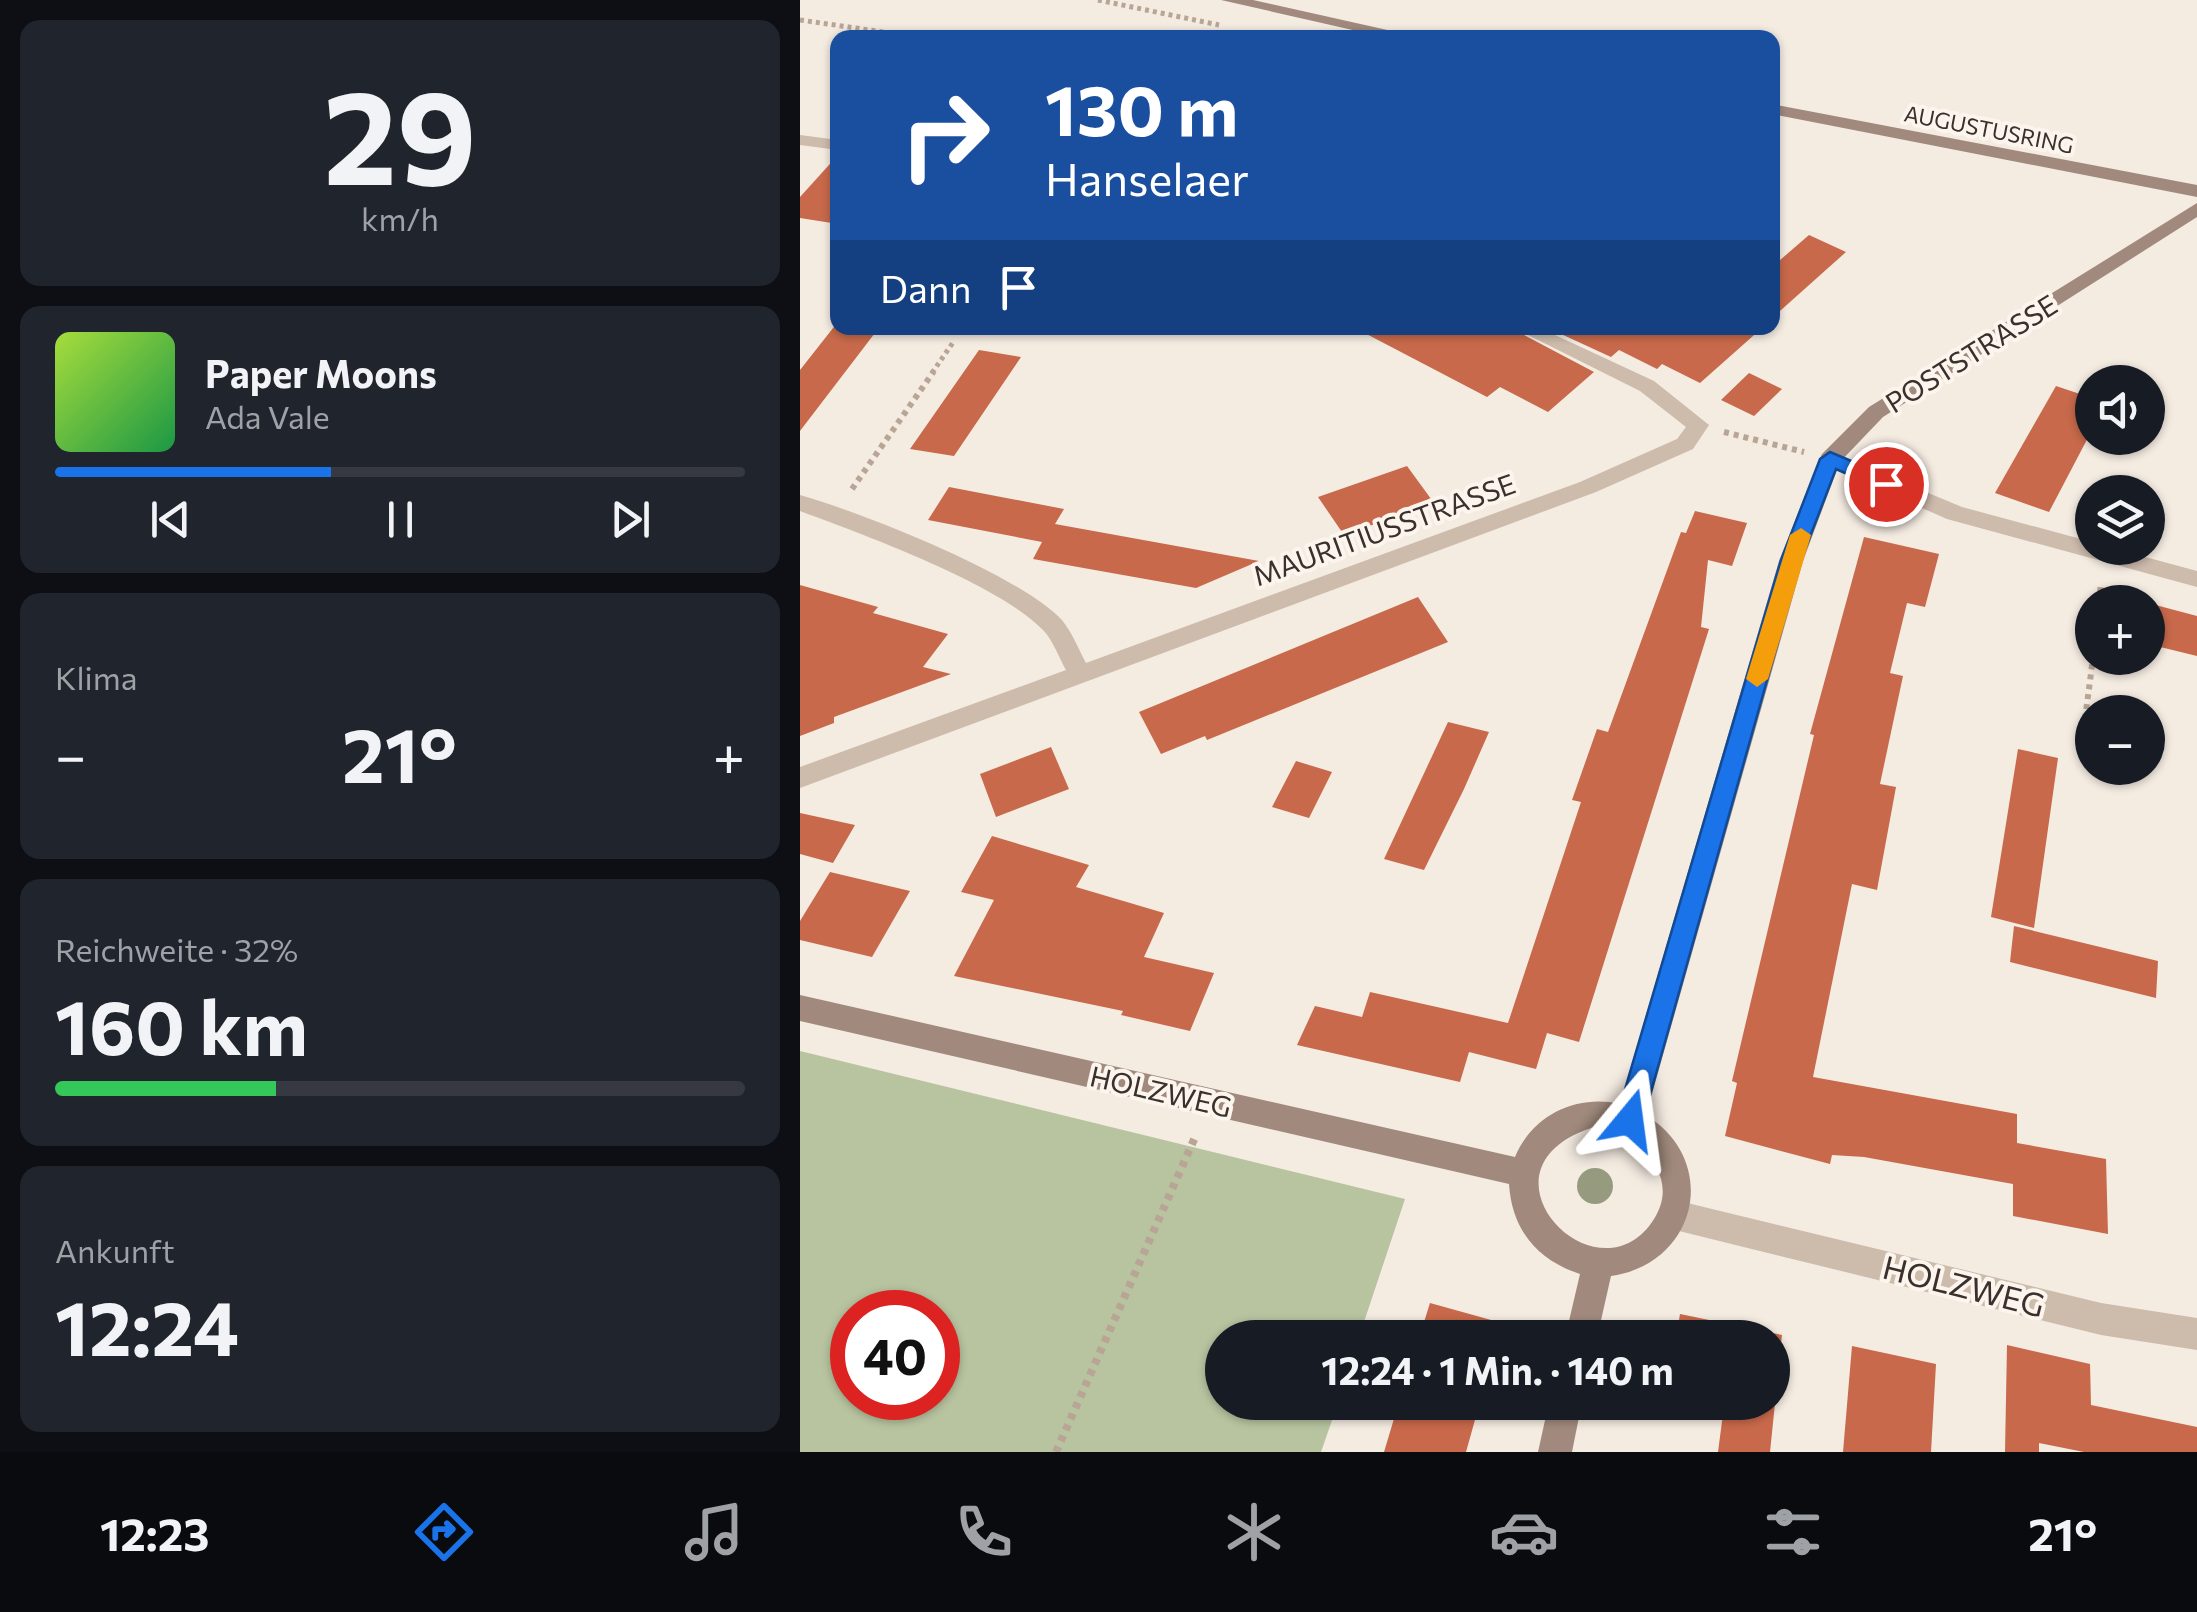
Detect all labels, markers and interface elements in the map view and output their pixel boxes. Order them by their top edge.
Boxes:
text: 29 [323,53,477,212]
text: 130 m [1045,65,1238,150]
icon: right [880,70,1010,200]
street label: AUGUSTUSRING [1902,99,2076,159]
text: Hanselaer [1045,150,1249,205]
text: km/h [361,198,439,238]
icon: arrive [991,260,1046,315]
text: Dann [880,264,971,311]
street label: POSTSTRASSE [1879,287,2063,419]
text: Paper Moons [205,349,437,396]
map controls [2075,365,2165,785]
button: sound [2075,365,2165,455]
text: Ada Vale [205,396,330,436]
pin [1844,442,1929,527]
icon: arrive [1859,457,1914,512]
street label: MAURITIUSSTRASSE [1248,466,1520,592]
button: layers [2075,475,2165,565]
icon: previous [143,492,198,547]
icon: pause [373,492,428,547]
icon: next [603,492,658,547]
button: + [2075,585,2165,675]
text: Klima [55,657,137,697]
button: − [2075,695,2165,785]
text: 21° [342,707,457,798]
text: − [55,720,86,787]
text: + [713,720,745,787]
text: Reichweite · 32% [55,929,298,969]
text: 160 km [55,979,308,1070]
street label: HOLZWEG [1087,1058,1235,1124]
position arrow [1578,1068,1682,1172]
text: Ankunft [55,1230,175,1270]
street label: HOLZWEG [1879,1246,2049,1324]
text: 12:24 [55,1280,239,1371]
speed limit sign: 40 [830,1290,960,1420]
text: 12:24 · 1 Min. · 140 m [1321,1346,1674,1393]
icon: directions [409,1497,479,1567]
icon: music [679,1497,749,1567]
icon: phone [949,1497,1019,1567]
icon: climate [1219,1497,1289,1567]
icon: car [1489,1497,1559,1567]
icon: filters [1758,1497,1828,1567]
text: 12:23 [100,1505,210,1560]
text: 21° [2028,1505,2097,1560]

